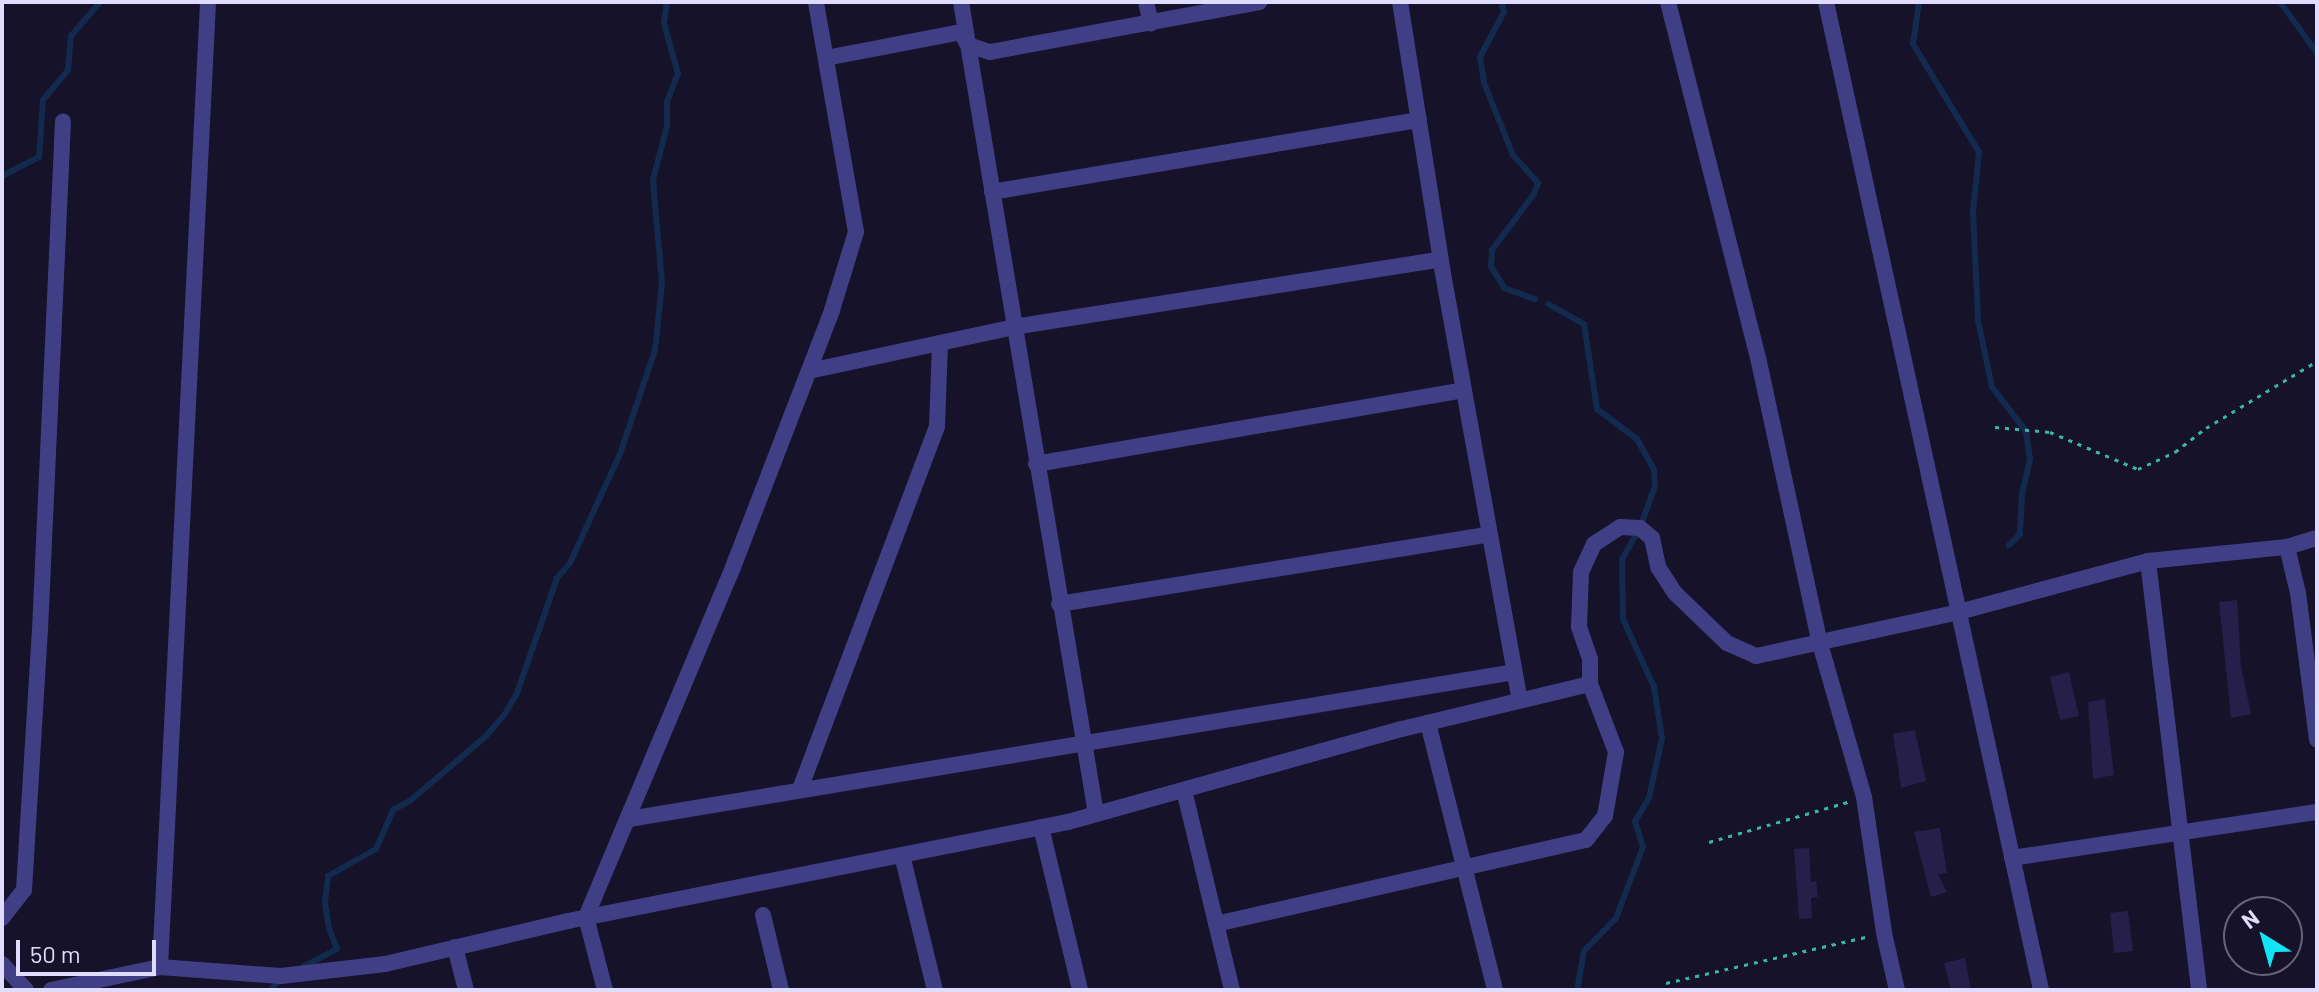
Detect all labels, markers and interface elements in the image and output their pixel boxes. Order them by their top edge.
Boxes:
north arrow [2223,896,2303,976]
text: N [2236,904,2263,933]
scale bar [20,924,160,974]
text: 50 m [30,939,81,968]

